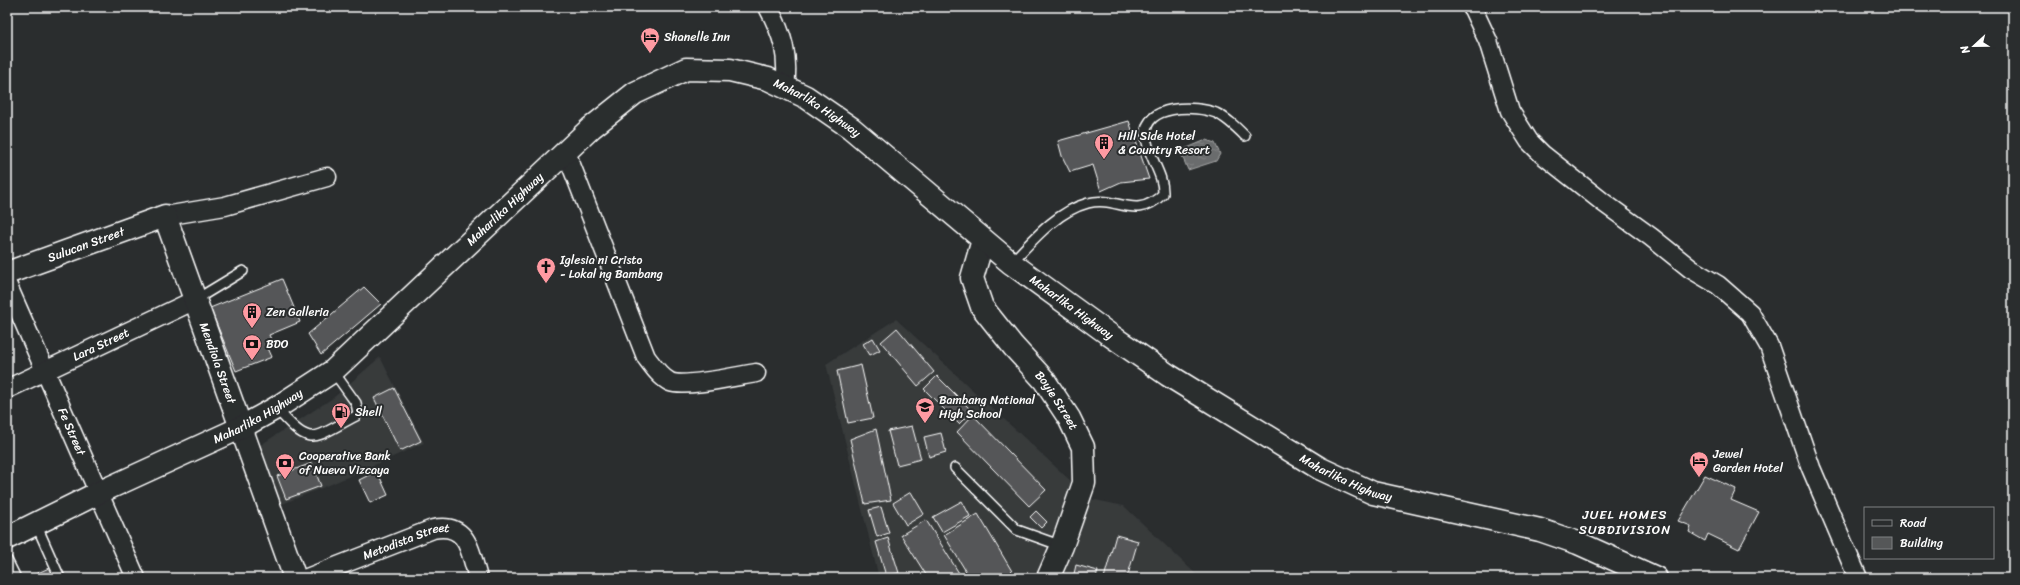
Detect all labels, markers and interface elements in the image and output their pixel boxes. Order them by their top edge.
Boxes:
hotel icon: Shanelle Inn [639,26,661,54]
place label: Shanelle Inn [664,26,730,48]
north arrow [1954,26,1994,66]
text: N [1955,42,1976,58]
street label: Maharlika Highway [770,72,867,144]
place label: Hill Side Hotel & Country Resort [1118,125,1210,161]
building icon: Hill Side Hotel & Country Resort [1093,132,1115,160]
street label: Maharlika Highway [461,166,549,251]
street label: Sulucan Street [44,220,129,268]
place label: Iglesia ni Cristo - Lokal ng Bambang [559,249,663,285]
church icon: Iglesia ni Cristo - Lokal ng Bambang [535,256,557,284]
street label: Maharlika Highway [1025,269,1119,346]
building icon: Zen Galleria [241,301,263,329]
place label: Zen Galleria [266,301,330,323]
street label: Mendiola Street [193,319,243,408]
street label: Lara Street [69,322,133,367]
bank icon: BDO [241,333,263,361]
place label: BDO [266,333,289,355]
street label: Boyie Street [1029,365,1084,434]
street label: Maharlika Highway [209,382,308,450]
place label: Bambang National High School [939,389,1035,425]
school or university icon: Bambang National High School [914,396,936,424]
fuel station icon: Shell [330,401,352,429]
place label: Shell [355,401,382,423]
street label: Fe Street [51,404,92,460]
place label: Jewel Garden Hotel [1712,443,1783,479]
place label: Cooperative Bank of Nueva Vizcaya [299,445,391,481]
street label: Maharlika Highway [1295,448,1395,508]
hotel icon: Jewel Garden Hotel [1688,450,1710,478]
bank icon: Cooperative Bank of Nueva Vizcaya [274,452,296,480]
district label: JUEL HOMES SUBDIVISION [1579,503,1671,541]
legend [1864,507,1994,559]
text: Road [1900,512,1927,534]
street label: Metodista Street [359,517,451,566]
text: Building [1900,532,1943,554]

